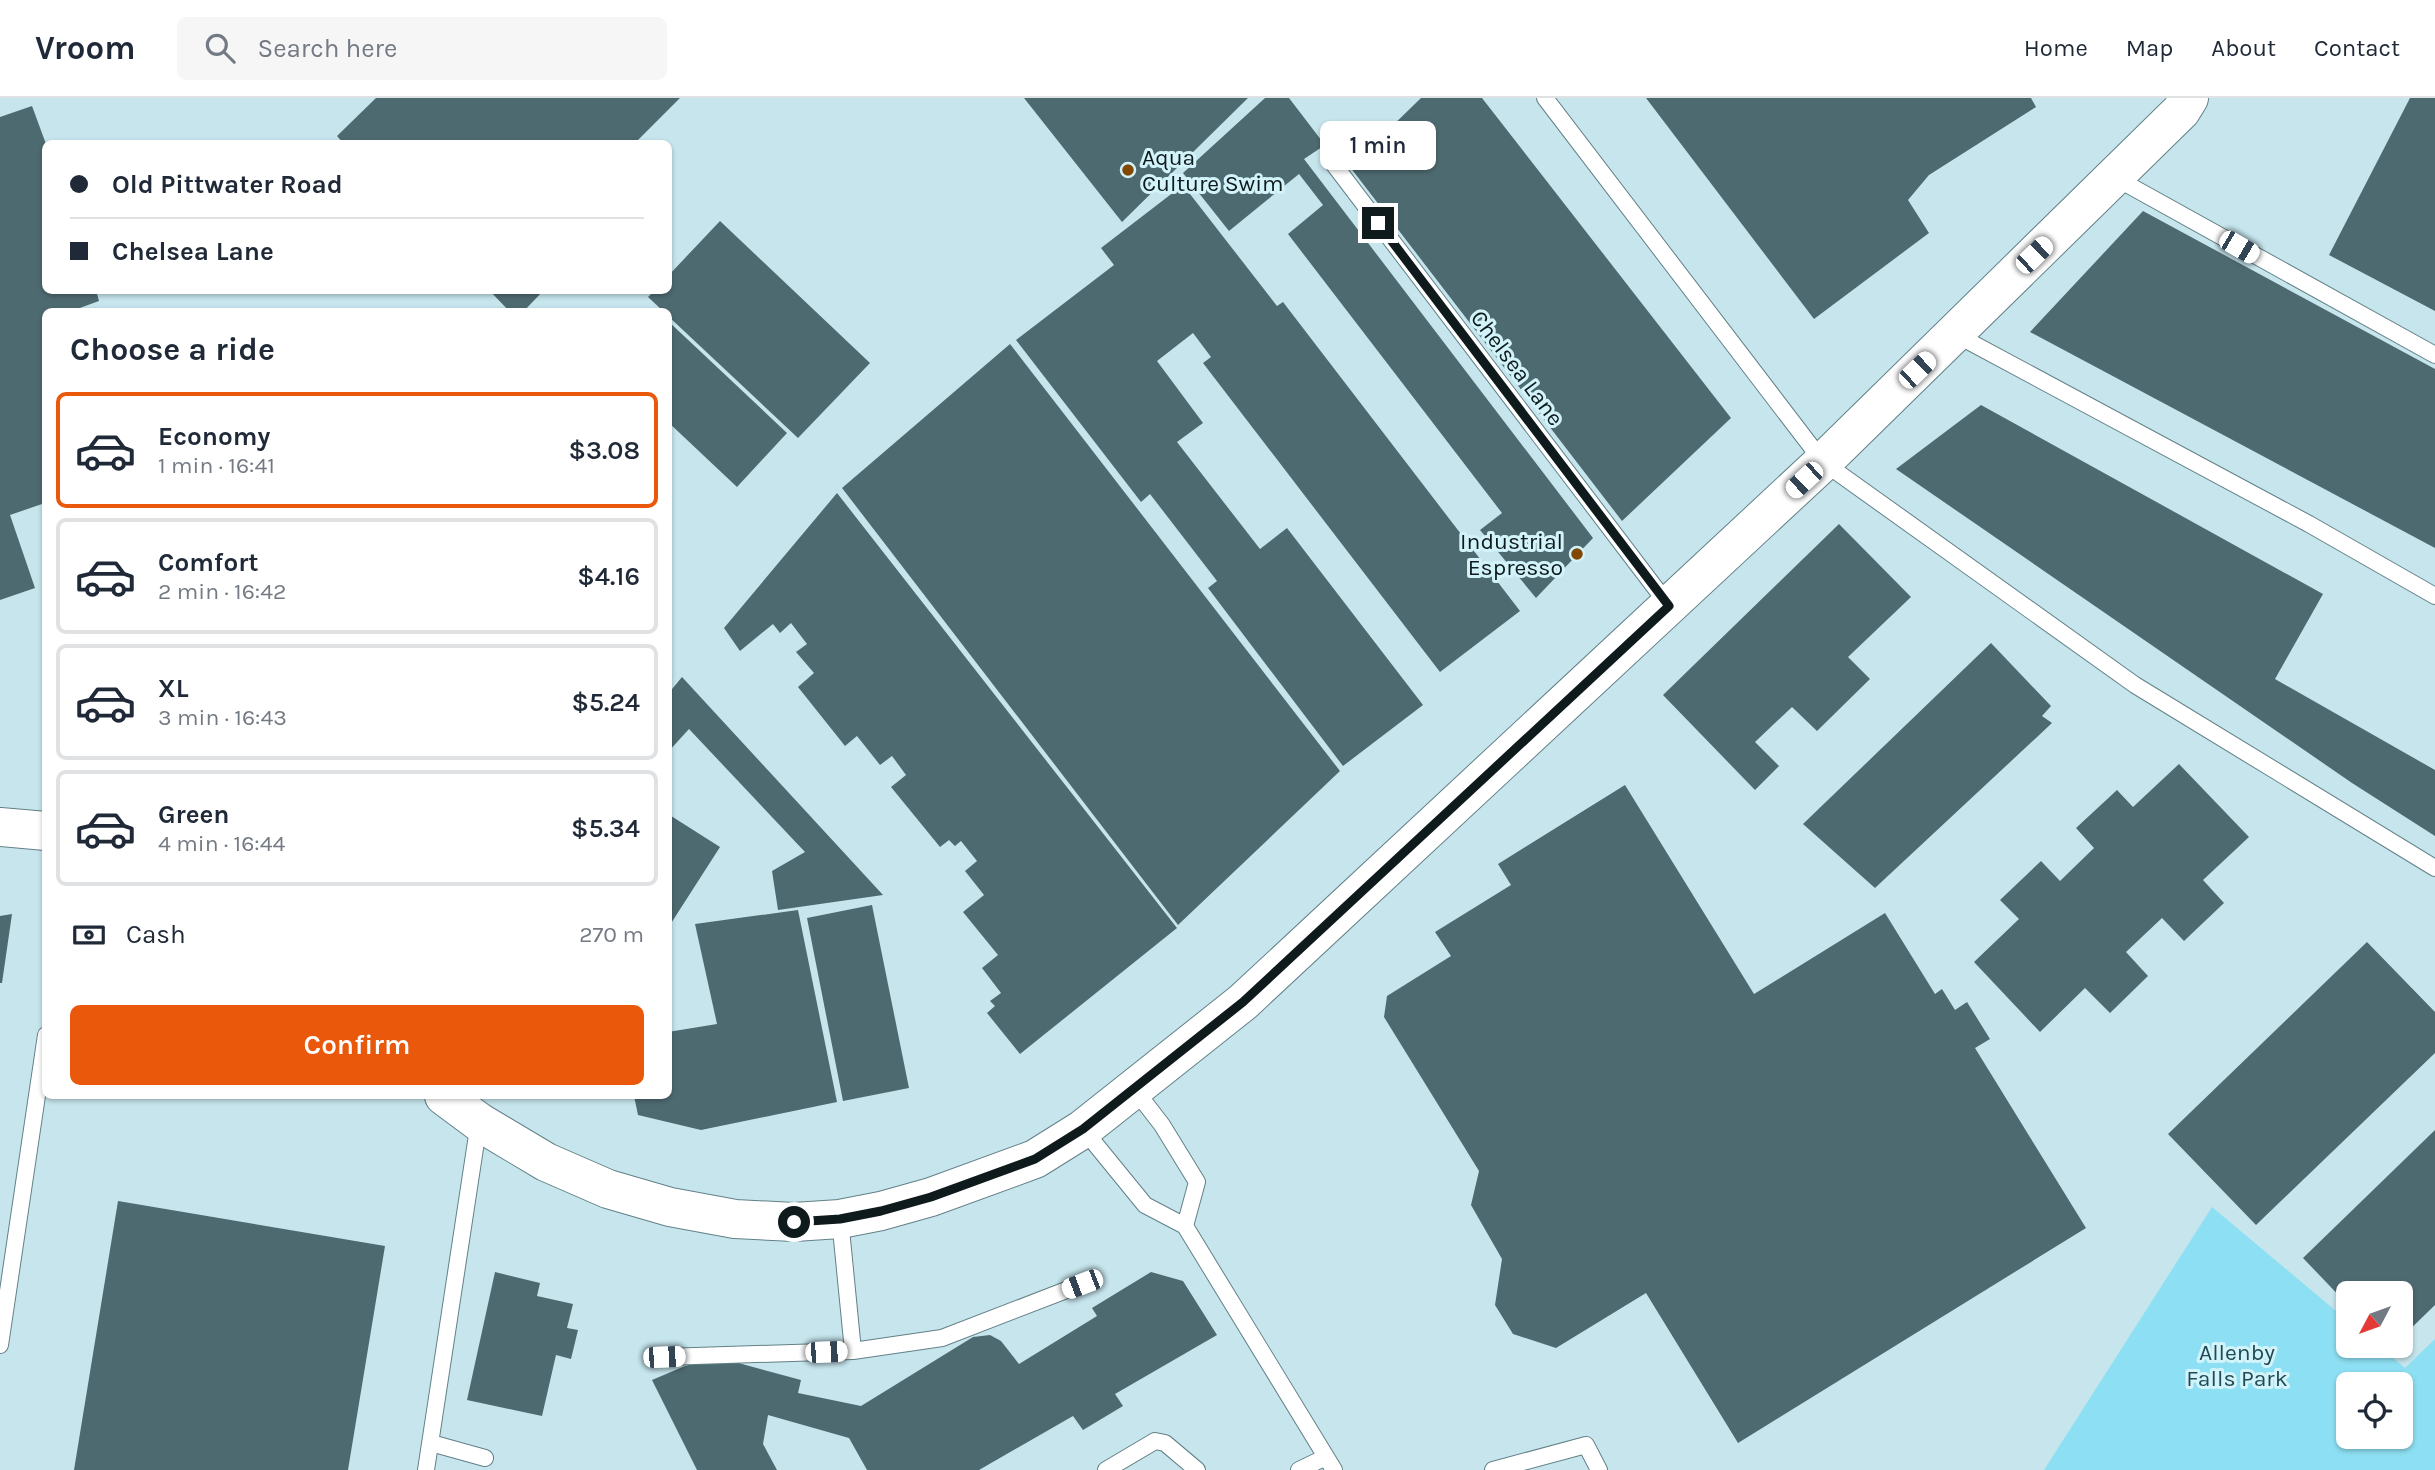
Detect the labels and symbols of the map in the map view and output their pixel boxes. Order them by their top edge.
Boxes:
callout: 1 min [1320,122,1436,170]
place label: Aqua Culture Swim [1142,144,1284,197]
marker: Aqua Culture Swim [1120,162,1136,178]
route end [1362,207,1394,239]
car [2216,227,2263,267]
car [2012,233,2057,277]
street label: Chelsea Lane [1465,305,1569,431]
car [1895,348,1940,392]
car [1782,458,1827,502]
place label: Industrial Espresso [1460,528,1563,581]
marker: Industrial Espresso [1569,546,1585,562]
route start [778,1206,810,1238]
car [1059,1267,1106,1301]
north arrow [2336,1281,2413,1358]
park label: Allenby Falls Park [2186,1339,2288,1392]
car [805,1341,848,1363]
car [643,1346,686,1368]

